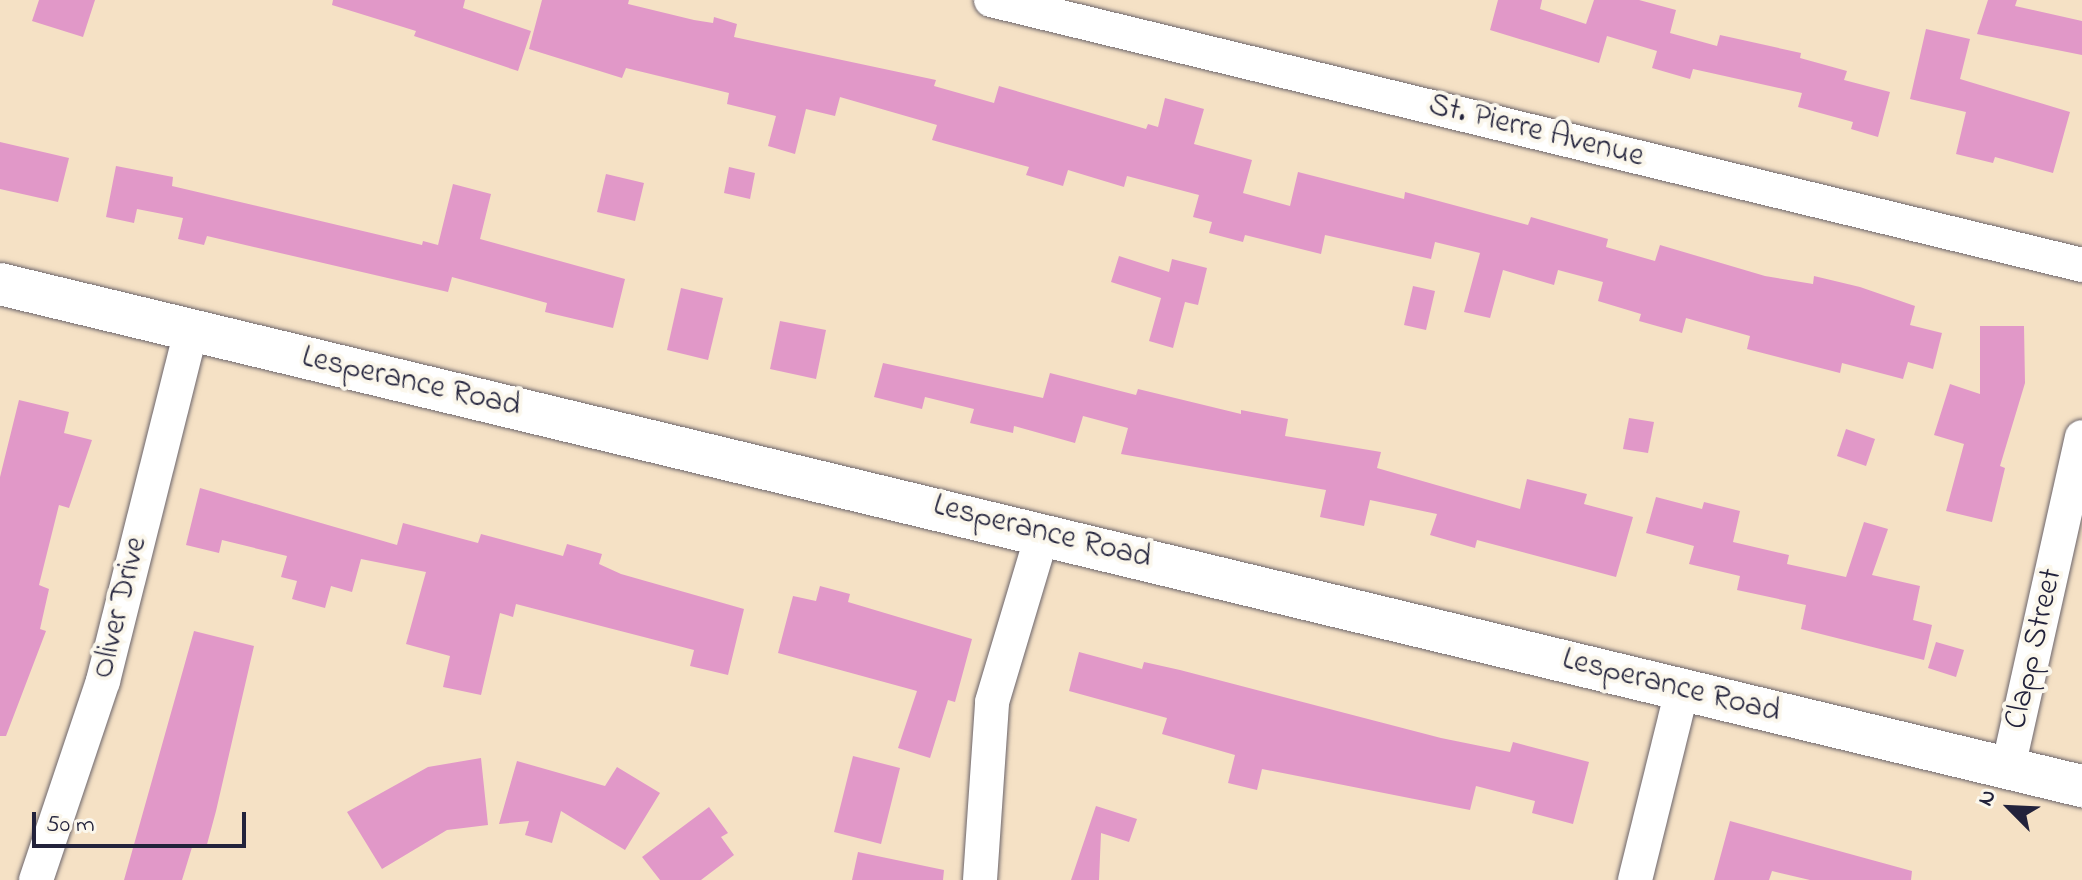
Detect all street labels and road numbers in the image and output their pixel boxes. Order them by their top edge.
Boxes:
street label: St. Pierre Avenue [1424,87,1648,177]
street label: Lesperance Road [298,339,524,427]
street label: Lesperance Road [929,487,1155,579]
street label: Oliver Drive [85,533,157,683]
street label: Clapp Street [1998,565,2072,733]
street label: Lesperance Road [1558,641,1784,733]

